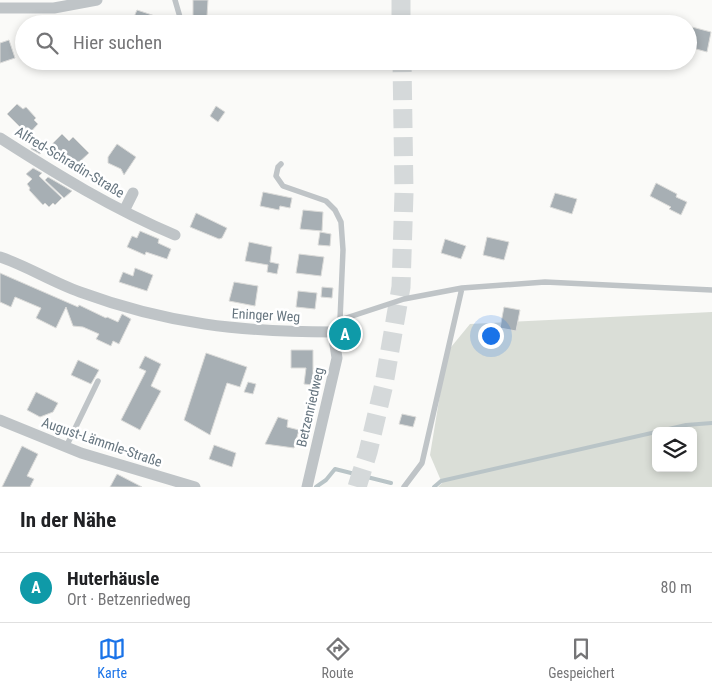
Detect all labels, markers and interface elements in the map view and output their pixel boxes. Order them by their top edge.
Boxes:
search box [15,15,697,70]
icon: search [33,29,61,57]
text: Hier suchen [73,31,162,54]
street label: Alfred-Schradin-Straße [13,123,128,201]
street label: Eninger Weg [231,305,301,325]
pin: A [329,315,361,353]
your location [478,323,504,349]
street label: Betzenriedweg [293,366,327,448]
street label: August-Lämmle-Straße [40,414,165,470]
map controls [652,427,697,472]
button: layers [652,427,697,472]
text: In der Nähe [20,508,116,532]
text: Huterhäusle [67,567,159,590]
text: A [31,578,41,597]
text: 80 m [660,578,692,597]
text: Ort · Betzenriedweg [67,590,191,609]
tab: Karte [97,635,127,681]
tab: Route [322,635,354,681]
tab: Gespeichert [548,635,615,681]

